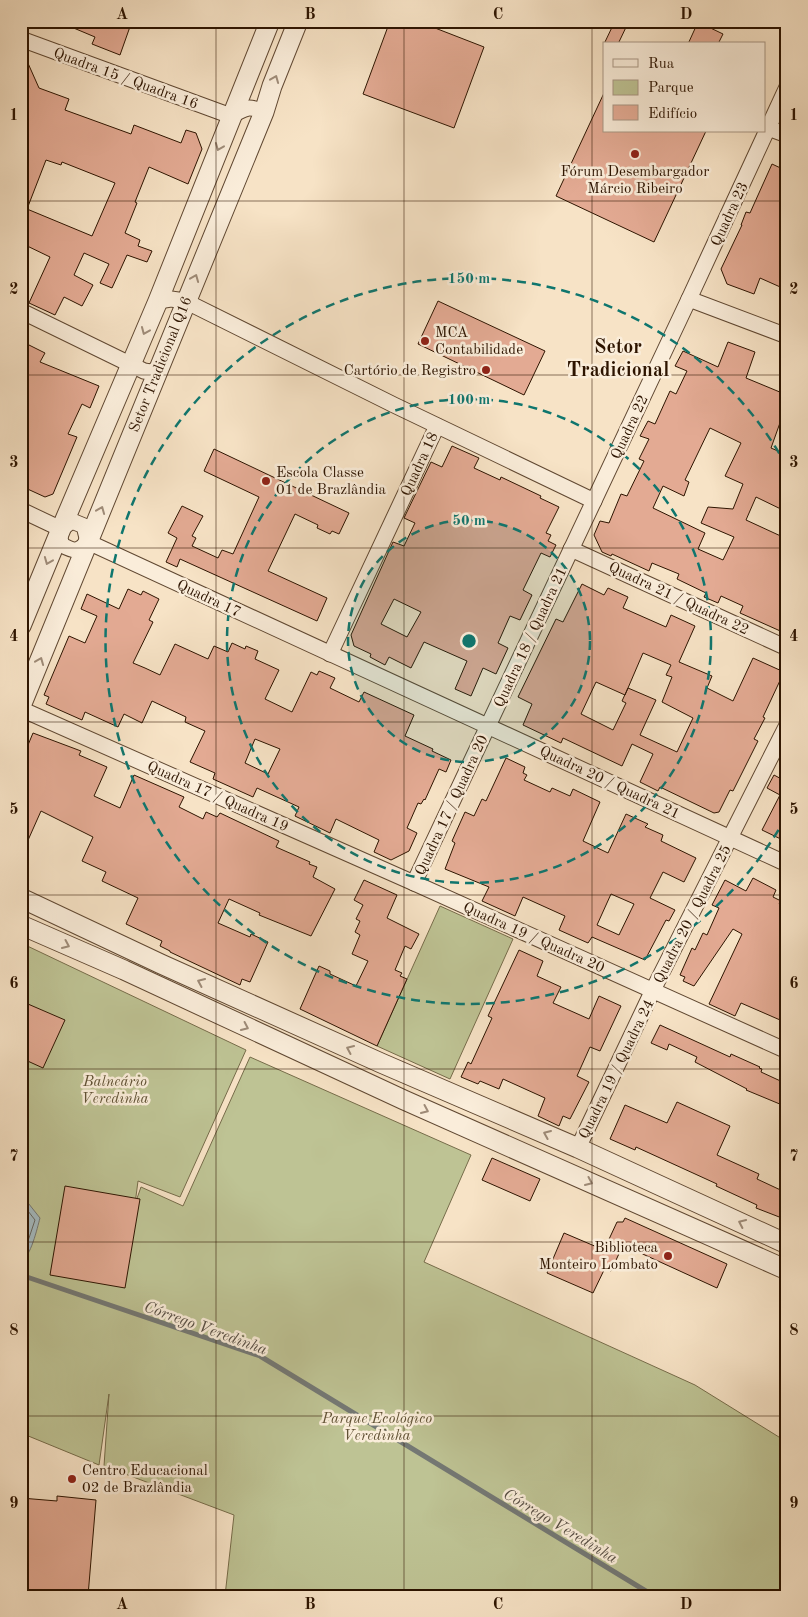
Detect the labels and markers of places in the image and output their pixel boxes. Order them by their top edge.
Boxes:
marker: Fórum Desembargador Márcio Ribeiro [629,148,641,160]
place label: Fórum Desembargador Márcio Ribeiro [561,165,709,197]
place label: MCA Contabilidade [435,326,523,358]
marker: MCA Contabilidade [419,335,431,347]
place label: Cartório de Registro [344,364,476,379]
marker: Cartório de Registro [480,364,492,376]
place label: Escola Classe 01 de Brazlândia [276,466,386,498]
marker: Escola Classe 01 de Brazlândia [260,475,272,487]
centre of rings [460,632,478,650]
place label: Biblioteca Monteiro Lombato [539,1241,659,1273]
marker: Biblioteca Monteiro Lombato [662,1250,674,1262]
place label: Centro Educacional 02 de Brazlândia [82,1464,208,1496]
marker: Centro Educacional 02 de Brazlândia [66,1473,78,1485]

